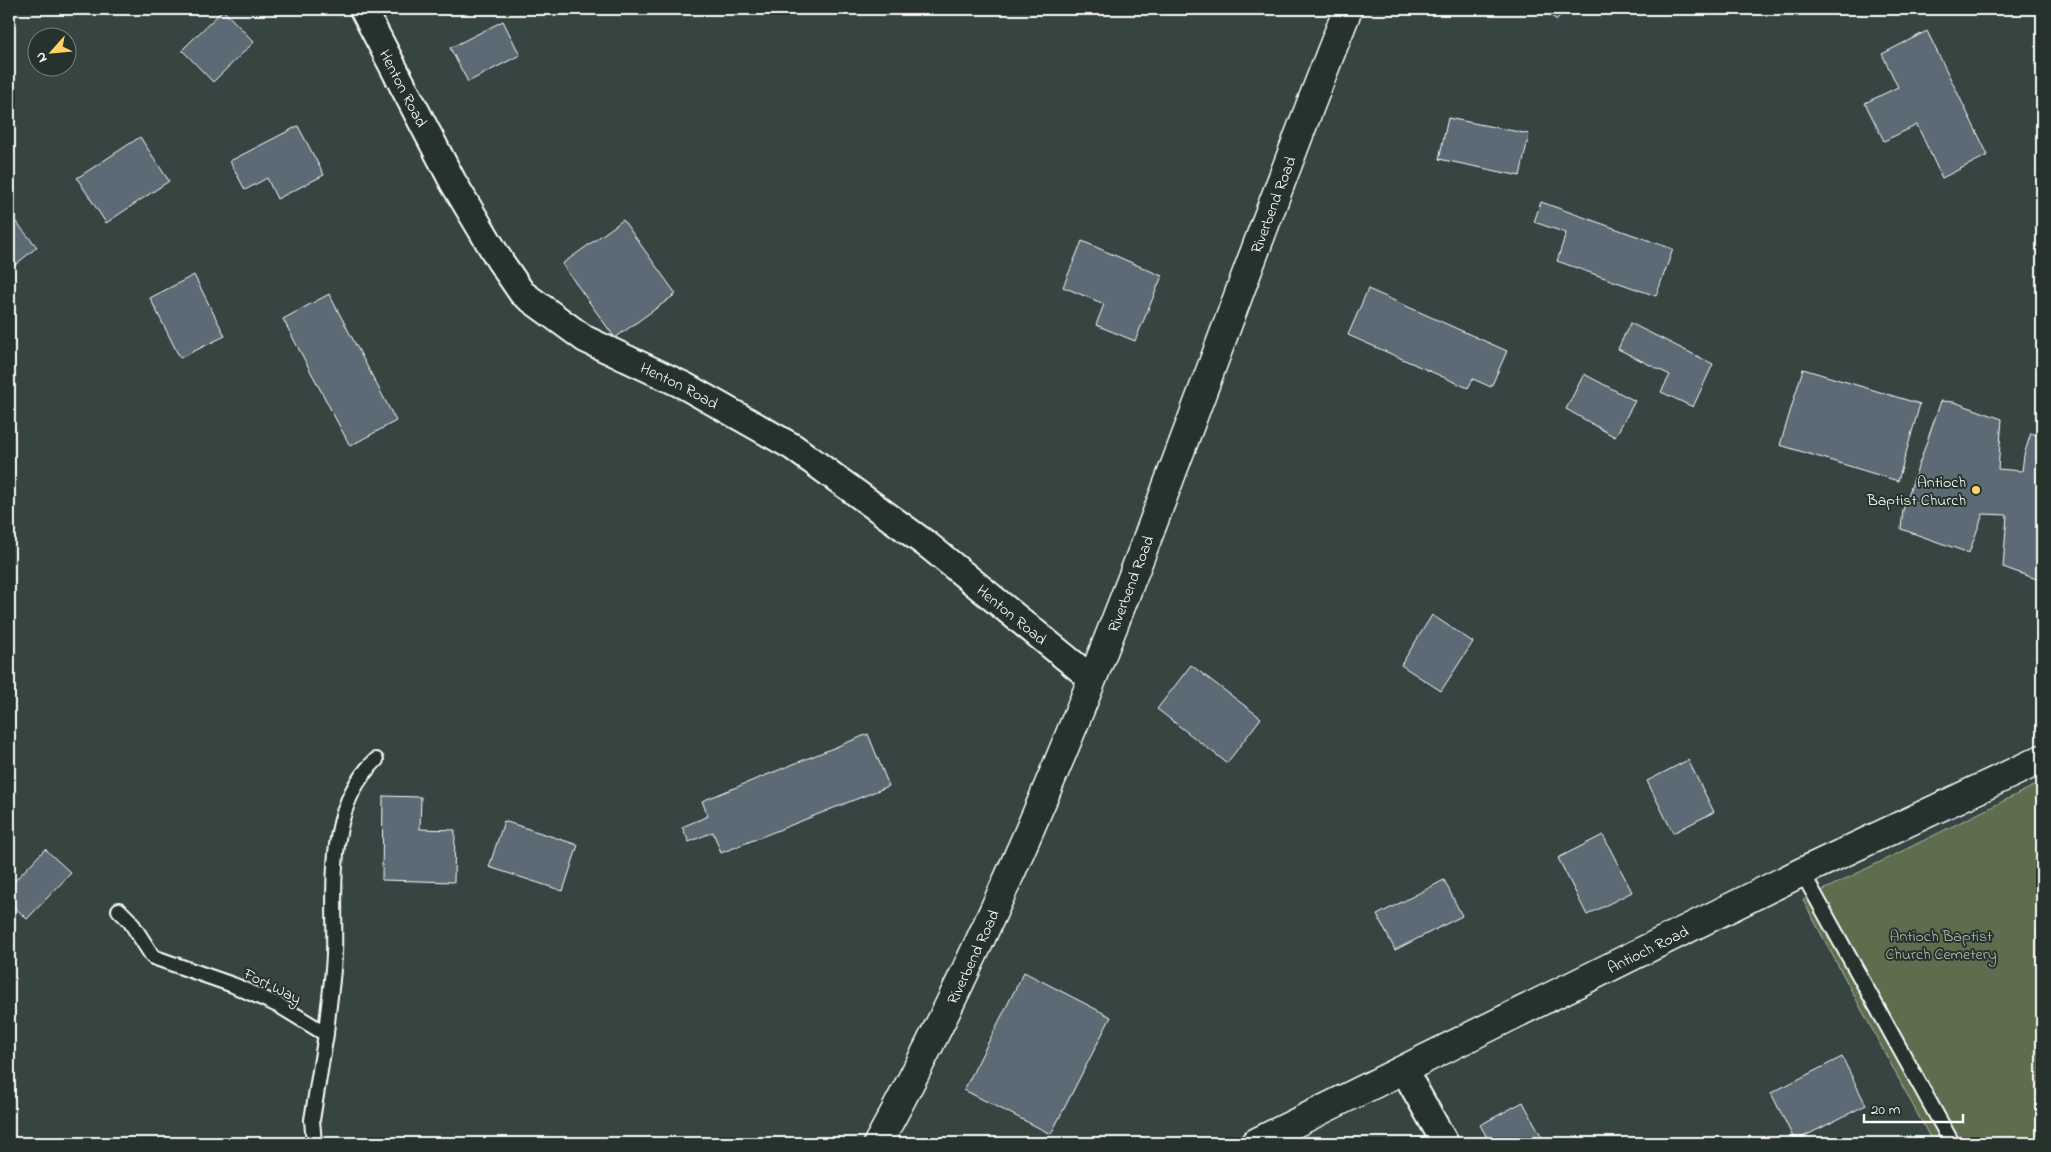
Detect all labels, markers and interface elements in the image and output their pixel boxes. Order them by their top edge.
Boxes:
north arrow [28,28,78,78]
street label: Henton Road [372,46,433,132]
text: N [30,48,53,66]
street label: Riverbend Road [1245,153,1304,257]
street label: Henton Road [636,357,722,416]
place label: Antioch Baptist Church [1866,471,1966,513]
marker: Antioch Baptist Church [1970,484,1982,496]
street label: Riverbend Road [1102,532,1161,636]
street label: Henton Road [971,579,1051,652]
street label: Riverbend Road [941,906,1007,1009]
street label: Antioch Road [1604,920,1693,981]
park label: Antioch Baptist Church Cemetery [1885,925,1997,967]
street label: Fort Way [238,962,305,1011]
scale bar [1864,1092,1962,1124]
text: 20 m [1871,1099,1901,1121]

